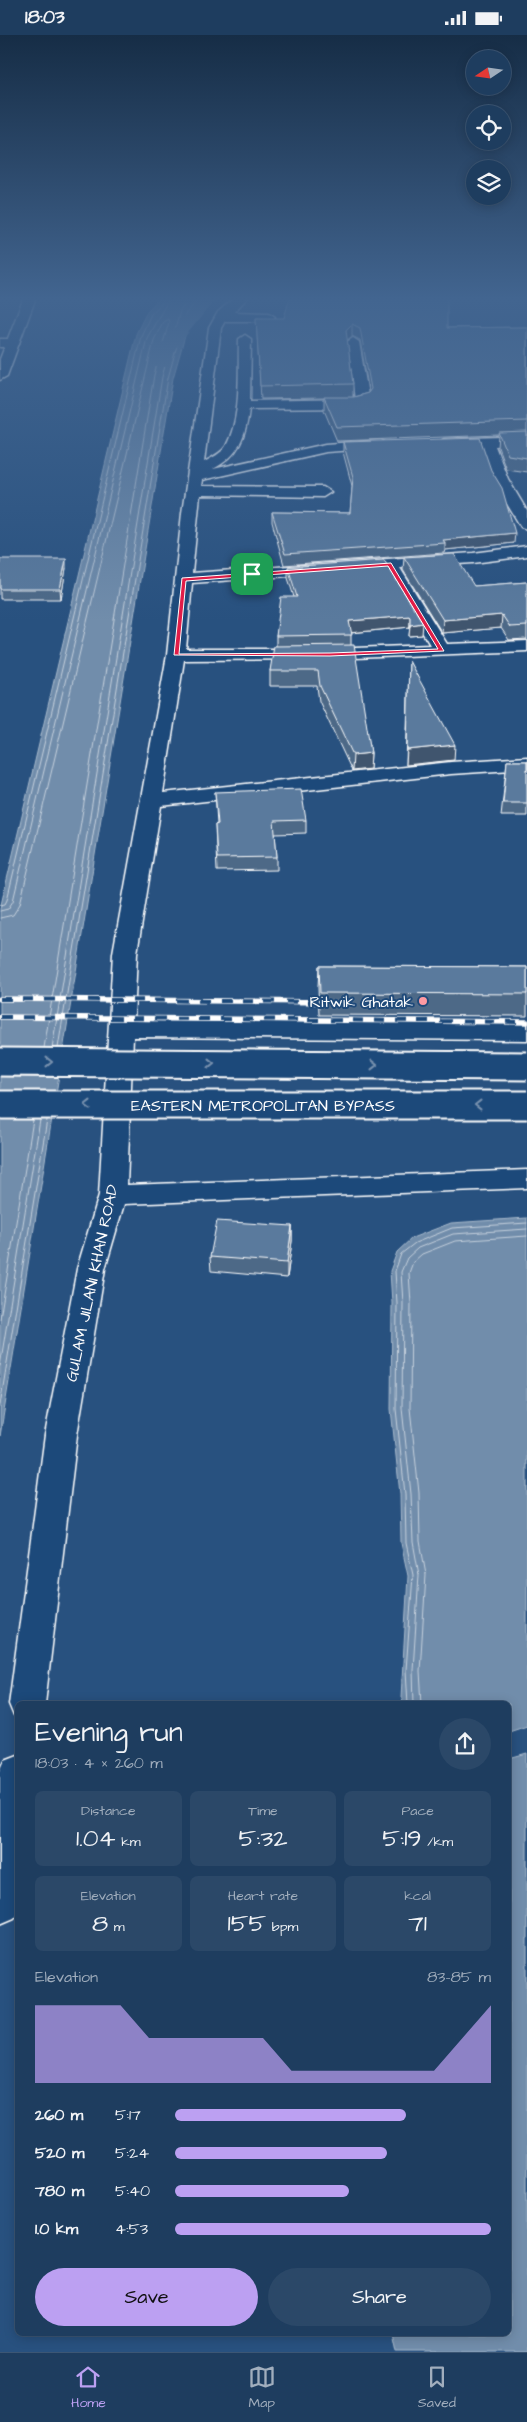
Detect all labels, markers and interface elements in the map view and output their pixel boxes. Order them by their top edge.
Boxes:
text: 18:03 [25,4,65,31]
north arrow [466,50,511,95]
map controls [466,50,511,205]
button: locate [466,105,511,150]
button: layers [466,160,511,205]
pin [231,553,273,595]
icon: arrive [238,560,266,588]
place label: Ritwik Ghatak [310,991,413,1013]
marker: Ritwik Ghatak [417,995,429,1007]
one-way arrow [45,1057,53,1067]
one-way arrow [207,1058,215,1069]
one-way arrow [370,1060,378,1070]
street label: EASTERN METROPOLITAN BYPASS [131,1095,395,1117]
one-way arrow [84,1100,92,1110]
one-way arrow [474,1100,482,1110]
street label: GULAM JILANI KHAN ROAD [60,1183,124,1384]
text: Evening run [35,1713,183,1752]
button: share [439,1718,491,1770]
text: 18:03 · 4 × 260 m [35,1752,163,1774]
text: Distance [81,1801,136,1821]
text: Time [248,1801,278,1821]
text: Pace [401,1801,434,1821]
text: 1.04 [76,1821,116,1856]
text: 5:32 [239,1821,287,1856]
text: 5:19 [382,1821,422,1856]
text: km [116,1832,141,1852]
text: /km [422,1832,453,1852]
text: Elevation [81,1886,136,1906]
text: Heart rate [228,1886,298,1906]
text: kcal [404,1886,431,1906]
text: 8 [92,1906,108,1941]
text: 155 [228,1906,266,1941]
text: 71 [408,1906,427,1941]
text: m [108,1917,125,1937]
text: bpm [266,1917,298,1937]
text: Elevation [35,1966,98,1988]
text: 83–85 m [427,1966,491,1988]
text: 260 m [35,2104,83,2126]
text: 5:17 [115,2104,141,2126]
text: 520 m [35,2142,84,2164]
text: 5:24 [115,2142,149,2164]
text: 780 m [35,2180,84,2202]
text: 5:40 [115,2180,150,2202]
text: 1.0 km [35,2218,78,2240]
text: 4:53 [115,2218,148,2240]
button: Save [35,2268,258,2326]
button: Share [268,2268,491,2326]
tab: Home [71,2363,106,2413]
tab: Map [248,2363,276,2413]
tab: Saved [418,2363,456,2413]

